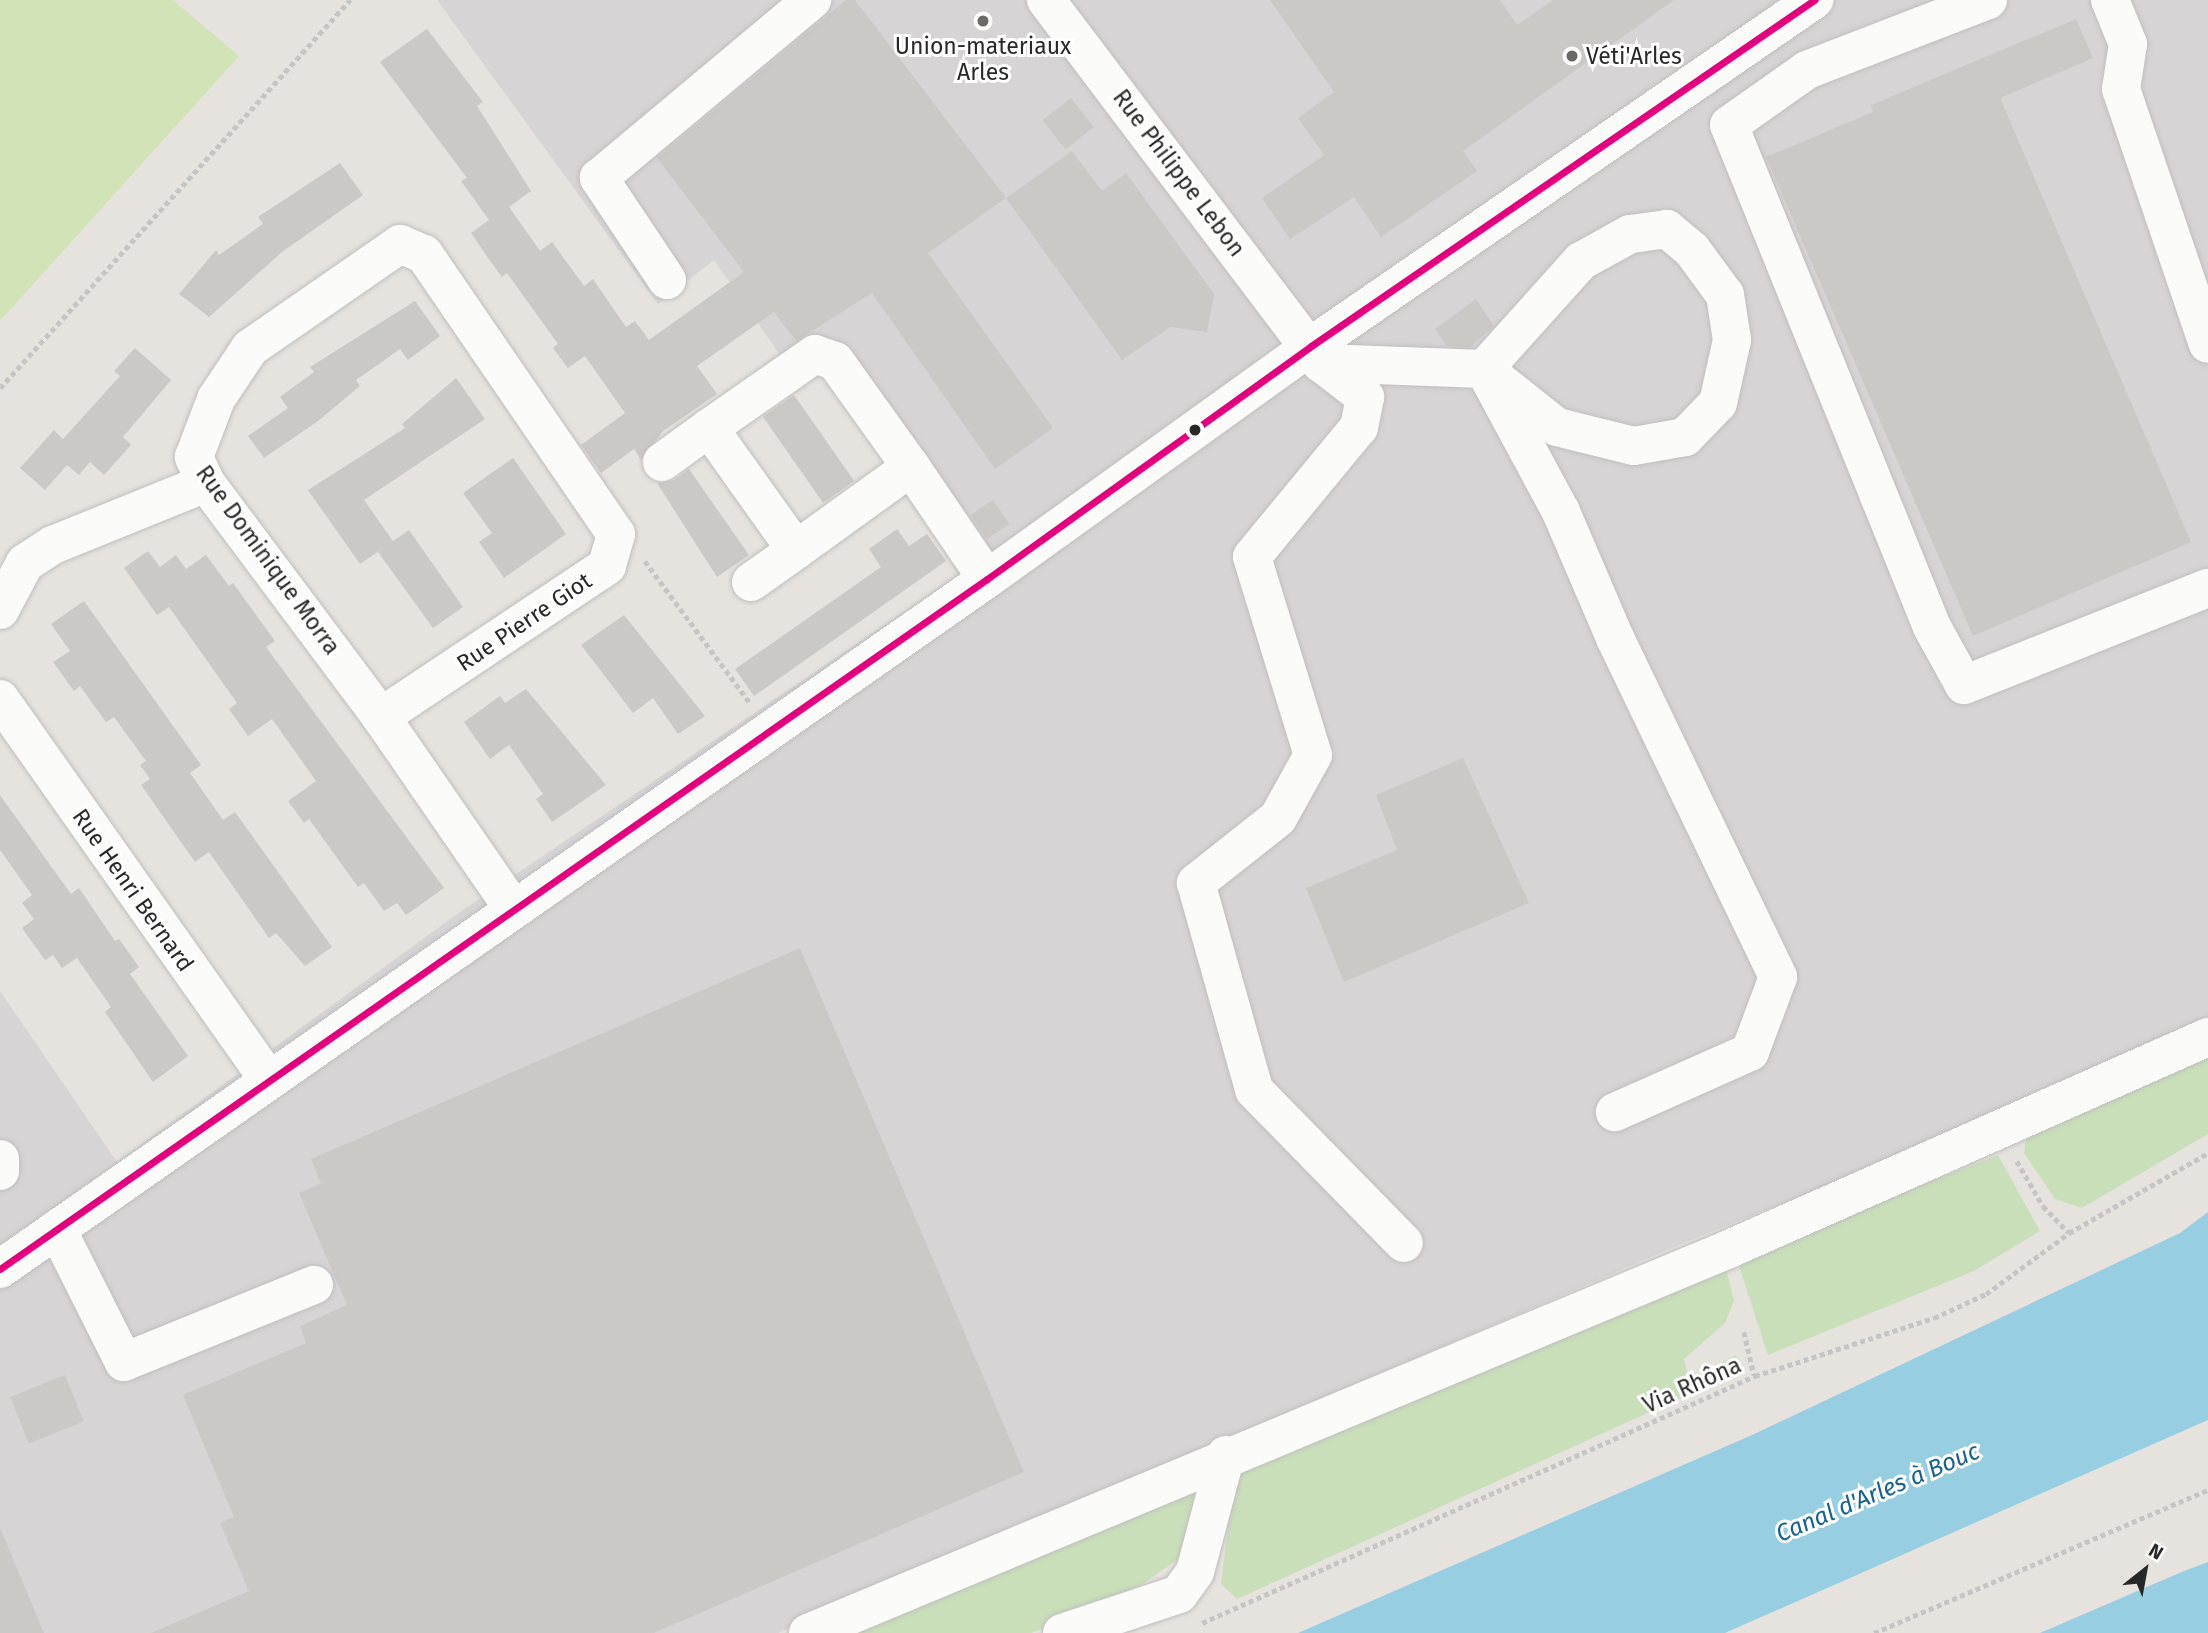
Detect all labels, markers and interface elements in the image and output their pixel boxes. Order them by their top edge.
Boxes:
marker: Union-materiaux Arles [975,13,991,29]
place label: Union-materiaux Arles [895,32,1071,86]
place label: Véti'Arles [1586,42,1682,70]
marker: Véti'Arles [1564,48,1580,64]
street label: Rue Philippe Lebon [1107,84,1251,262]
unlabelled marker [1188,423,1202,437]
street label: Rue Dominique Morra [190,460,346,660]
street label: Rue Pierre Giot [451,567,597,677]
street label: Rue Henri Bernard [67,803,199,977]
street label: Via Rhôna [1639,1351,1745,1419]
water label: Canal d'Arles à Bouc [1772,1437,1984,1549]
north arrow [2110,1535,2180,1605]
text: N [2145,1538,2167,1565]

